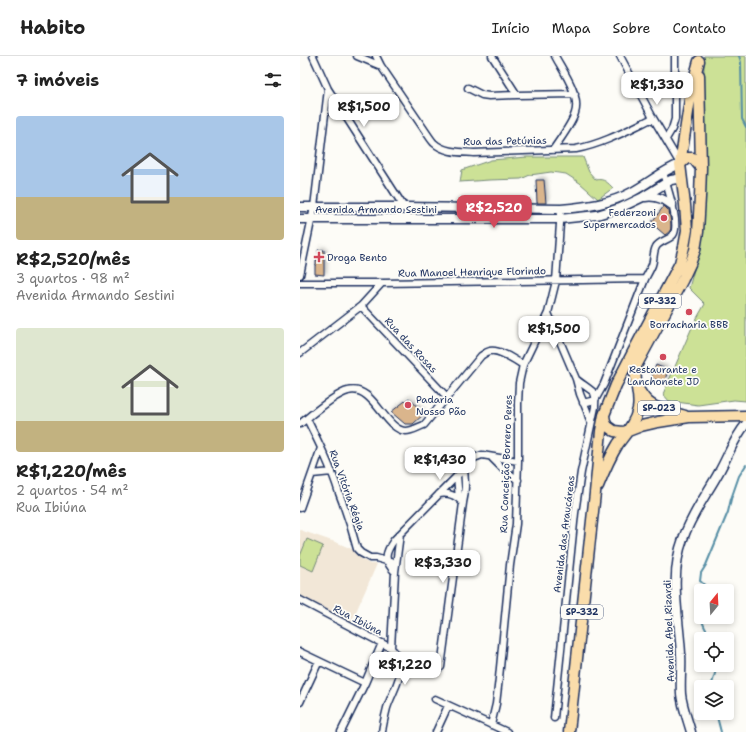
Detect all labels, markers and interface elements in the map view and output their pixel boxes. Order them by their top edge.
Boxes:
text: Habito [20,15,85,40]
text: Início [491,19,530,37]
text: Mapa [552,19,591,37]
text: Sobre [613,19,650,37]
text: Contato [672,19,726,37]
text: 7 imóveis [16,69,99,91]
icon: filters [262,69,284,91]
pin: R$1,330 [620,72,694,106]
text: R$1,330 [630,76,684,93]
pin: R$1,500 [327,94,401,128]
text: R$1,500 [337,98,391,115]
street label: Rua das Petúnias [463,134,547,148]
icon: home [114,142,186,214]
pin: R$2,520 [457,195,531,229]
text: R$2,520 [466,199,522,216]
street label: Avenida Armando Sestini [315,203,437,216]
place label: Federzoni Supermercados [583,206,656,231]
marker: Federzoni Supermercados [659,213,669,223]
text: R$2,520/mês [16,248,130,270]
place label: Droga Bento [327,251,387,264]
marker: Droga Bento [314,252,324,262]
street label: Rua Manoel Henrique Florindo [398,264,546,280]
text: 3 quartos · 98 m² [16,270,130,287]
text: Avenida Armando Sestini [16,287,175,304]
road number: SP-332 [639,294,681,308]
marker: Borracharia BBB [684,307,694,317]
street label: Rua das Rosas [382,314,440,376]
pin: R$1,500 [517,316,591,350]
place label: Borracharia BBB [650,318,728,331]
text: R$1,500 [527,320,581,337]
marker: Restaurante e Lanchonete JD [658,352,668,362]
icon: home [114,354,186,426]
place label: Restaurante e Lanchonete JD [627,363,699,388]
place label: Padaria Nosso Pão [416,393,466,418]
street label: Rua Conceição Borrero Peres [497,395,515,533]
marker: Padaria Nosso Pão [403,400,413,410]
road number: SP-023 [638,401,680,415]
pin: R$1,430 [403,447,477,481]
street label: Rua Vitória Régia [326,448,368,533]
text: R$1,430 [414,451,466,468]
text: R$1,220/mês [16,460,127,482]
street label: Avenida das Araucáreas [550,474,578,594]
text: 2 quartos · 54 m² [16,482,128,499]
text: Rua Ibiúna [16,499,86,516]
pin: R$3,330 [406,550,480,584]
text: R$3,330 [414,554,472,571]
street label: Avenida Abel Rizardi [661,579,677,682]
north arrow [694,584,734,624]
map controls [694,584,734,720]
street label: Rua Ibiúna [331,602,386,639]
road number: SP-332 [561,605,603,619]
button: locate [694,632,734,672]
pin: R$1,220 [368,652,442,686]
text: R$1,220 [378,656,432,673]
button: layers [694,680,734,720]

